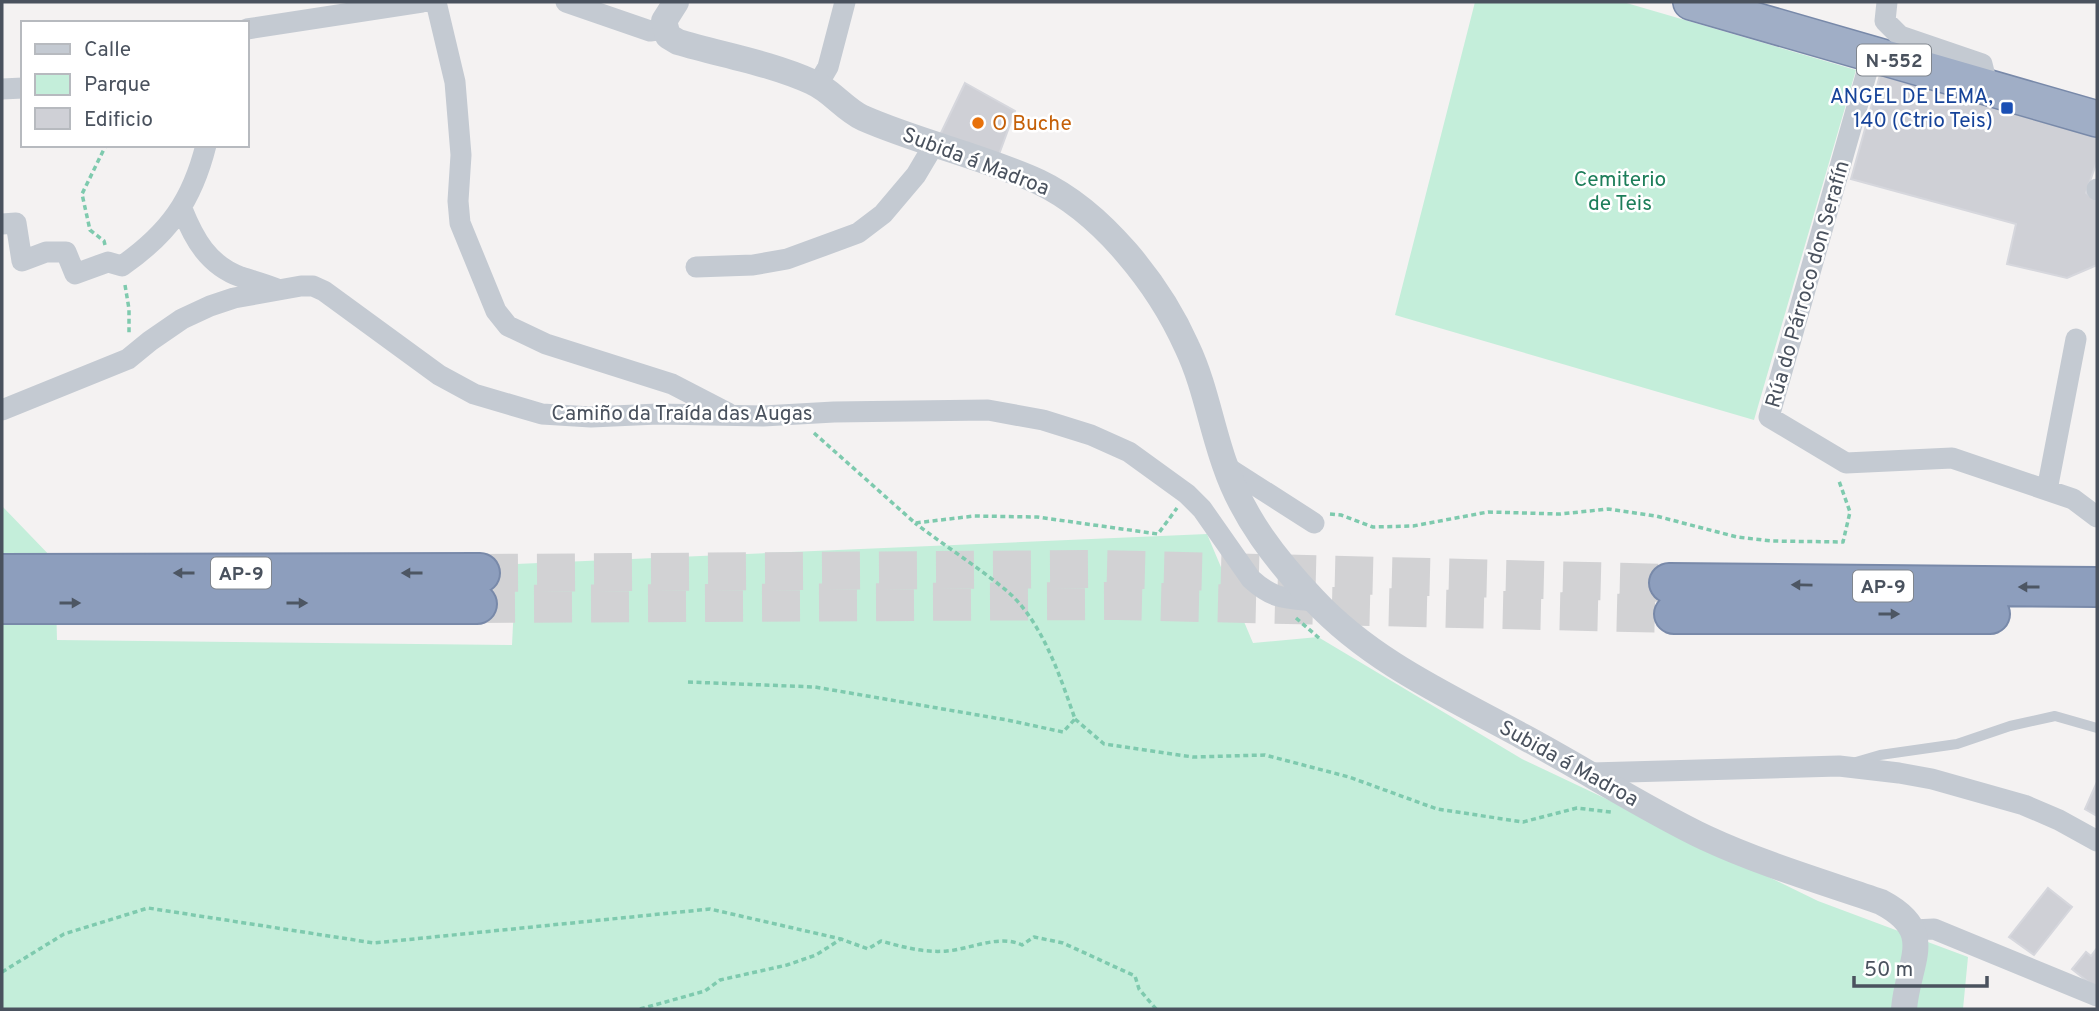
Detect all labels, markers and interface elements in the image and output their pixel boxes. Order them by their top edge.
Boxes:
legend [21,21,248,147]
text: Calle [84,37,131,64]
road number: N-552 [1857,44,1931,76]
text: Parque [84,72,151,99]
place label: ANGEL DE LEMA, 140 (Ctrio Teis) [1830,84,1993,135]
marker: ANGEL DE LEMA, 140 (Ctrio Teis) [1999,100,2015,116]
text: Edificio [84,107,153,134]
place label: O Buche [992,111,1072,138]
marker: O Buche [970,115,986,131]
street label: Subida á Madroa [898,122,1053,203]
street label: Rúa do Párroco don Serafín [1760,158,1857,411]
park label: Cemiterio de Teis [1574,167,1666,218]
street label: Camiño da Traída das Augas [551,401,813,428]
road number: AP-9 [211,558,271,588]
one-way arrow [173,567,195,579]
one-way arrow [401,567,423,579]
road number: AP-9 [1853,570,1913,601]
one-way arrow [1790,579,1812,591]
one-way arrow [2018,581,2040,593]
one-way arrow [59,597,81,609]
one-way arrow [287,597,309,609]
one-way arrow [1878,608,1900,620]
street label: Subida á Madroa [1494,715,1643,814]
scale bar [1854,944,1987,988]
text: 50 m [1864,957,1913,984]

